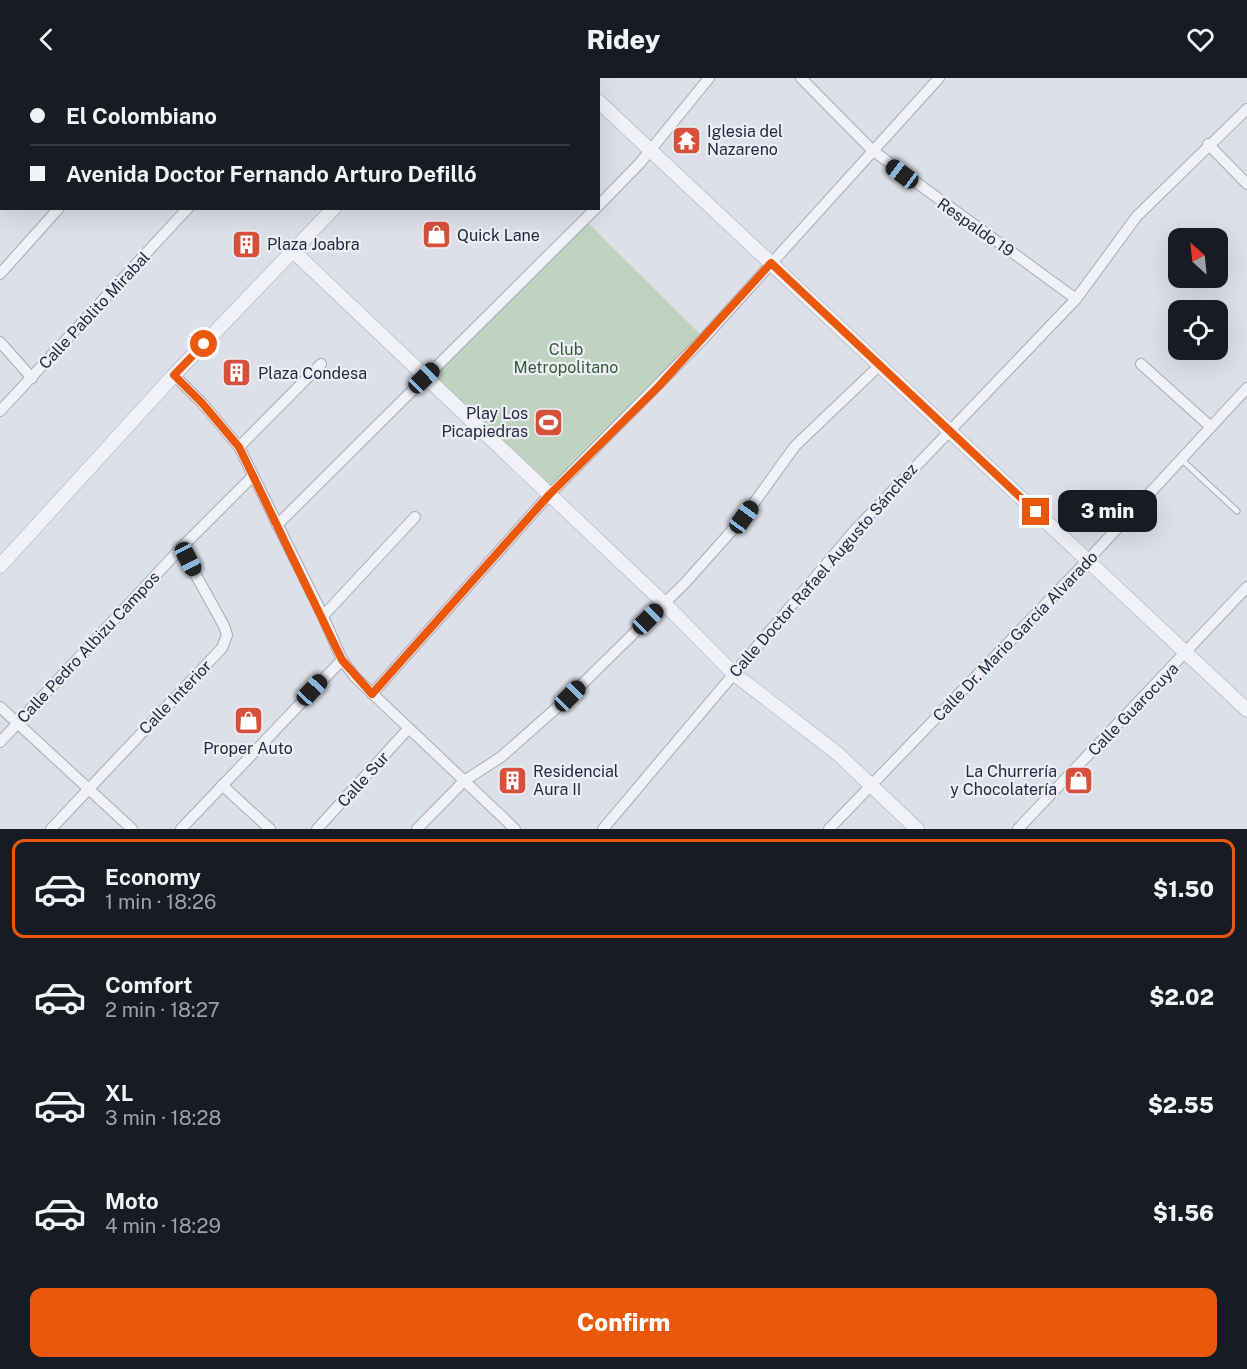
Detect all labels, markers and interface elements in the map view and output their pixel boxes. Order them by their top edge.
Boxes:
icon: back [30,23,63,56]
text: Ridey [587,23,660,55]
icon: heart [1184,23,1217,56]
text: El Colombiano [66,103,217,129]
place label: Iglesia del Nazareno [707,122,783,159]
temple icon: Iglesia del Nazareno [670,124,702,156]
car [882,156,922,192]
text: Avenida Doctor Fernando Arturo Defilló [66,161,477,187]
street label: Respaldo 19 [934,194,1018,261]
shop icon: Quick Lane [420,219,452,251]
place label: Quick Lane [457,226,540,245]
building icon: Plaza Joabra [230,228,262,260]
north arrow [1168,228,1228,288]
map controls [1168,228,1228,360]
place label: Plaza Joabra [267,235,360,254]
street label: Calle Pablito Mirabal [35,248,154,373]
button: locate [1168,300,1228,360]
route start [190,330,217,357]
park label: Club Metropolitano [514,340,618,377]
building icon: Plaza Condesa [221,357,253,389]
car [405,359,443,397]
place label: Plaza Condesa [258,364,367,383]
place label: Play Los Picapiedras [441,404,528,441]
sports icon: Play Los Picapiedras [533,406,565,438]
street label: Calle Doctor Rafael Augusto Sánchez [725,459,922,681]
callout: 3 min [1057,491,1156,533]
car [726,497,762,537]
route end [1022,498,1049,525]
text: 3 min [1081,499,1134,523]
car [172,539,204,579]
street label: Calle Dr. Mario García Alvarado [929,547,1102,725]
street label: Calle Pedro Albizu Campos [13,568,164,727]
car [629,600,667,638]
street label: Calle Interior [135,656,215,738]
street label: Calle Guarocuya [1084,659,1183,760]
car [293,671,331,709]
car [551,677,589,715]
shop icon: Proper Auto [232,704,264,736]
place label: Proper Auto [203,739,293,758]
street label: Calle Sur [334,748,393,811]
place label: Residencial Aura II [533,762,619,799]
place label: La Churrería y Chocolatería [950,762,1057,799]
building icon: Residencial Aura II [496,764,528,796]
shop icon: La Churrería y Chocolatería [1062,764,1094,796]
icon: car [33,862,87,916]
text: Economy [105,864,201,890]
text: $1.50 [1153,876,1214,902]
text: 1 min · 18:26 [105,890,216,914]
icon: car [33,970,87,1024]
text: Comfort [105,972,192,998]
text: $2.02 [1149,984,1214,1010]
text: 2 min · 18:27 [105,998,220,1022]
icon: car [33,1078,87,1132]
text: XL [105,1080,133,1106]
text: $2.55 [1148,1092,1214,1118]
text: 3 min · 18:28 [105,1106,221,1130]
icon: car [33,1186,87,1240]
text: Moto [105,1188,159,1214]
text: $1.56 [1153,1200,1214,1226]
text: 4 min · 18:29 [105,1214,221,1238]
button: Confirm [30,1288,1217,1357]

